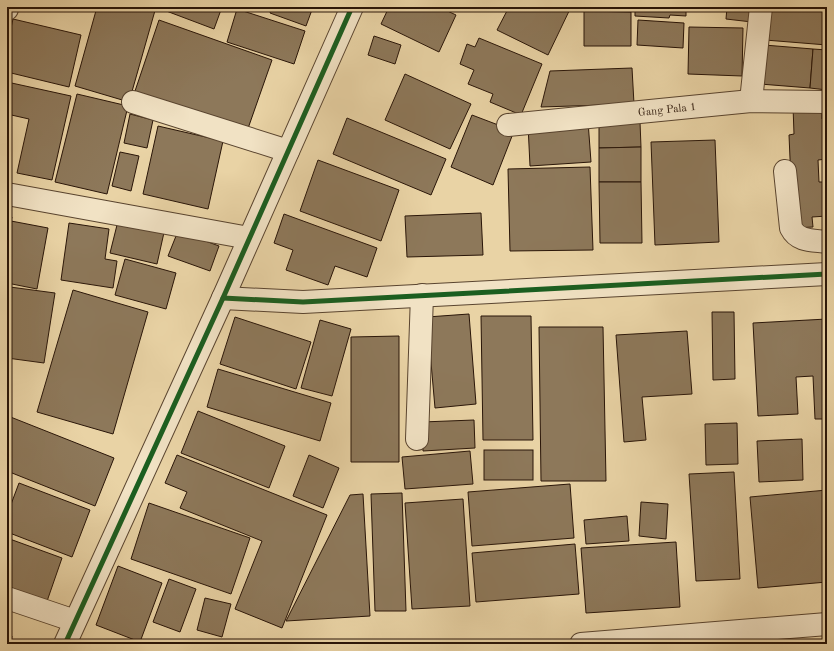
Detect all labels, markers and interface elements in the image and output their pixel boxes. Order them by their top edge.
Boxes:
street label: Gang Pala 1 [637,102,697,119]

